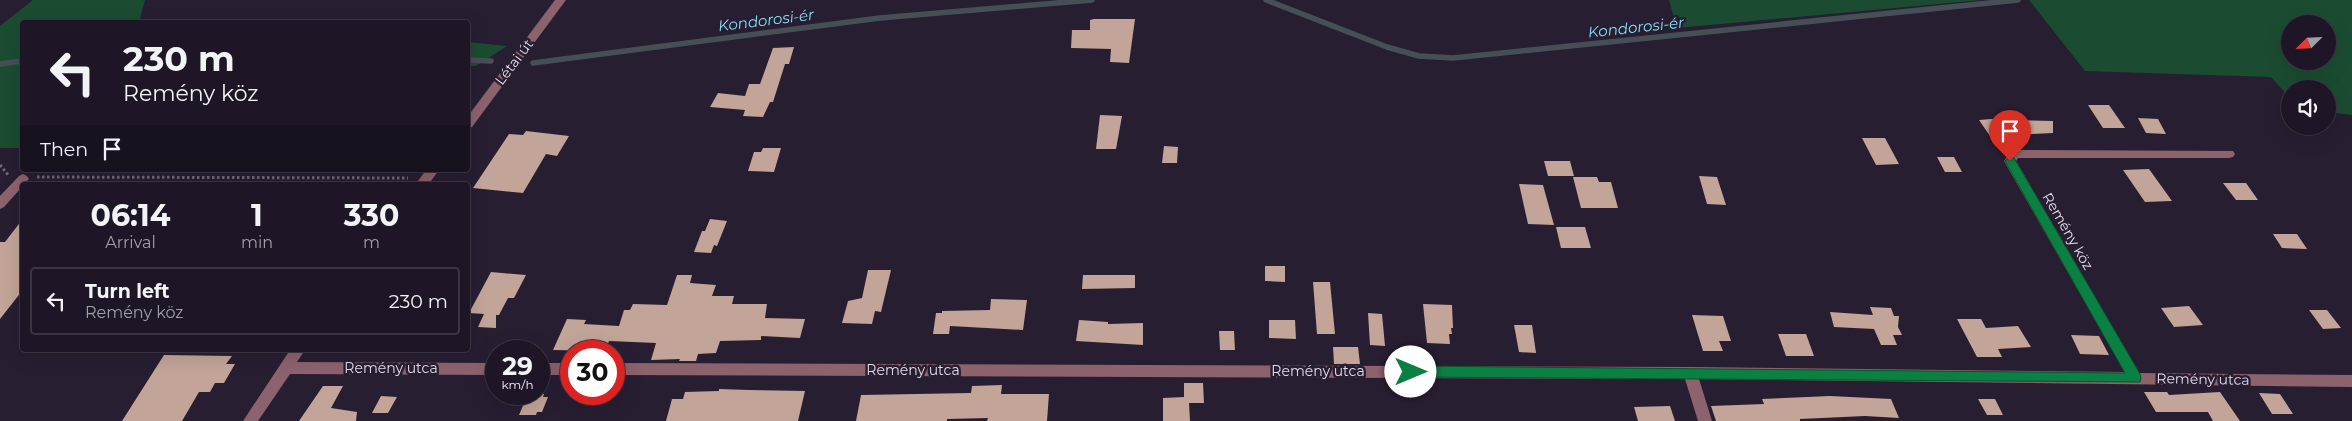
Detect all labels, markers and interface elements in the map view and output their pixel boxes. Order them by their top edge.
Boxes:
water label: Kondorosi-ér [717,5,816,35]
water label: Kondorosi-ér [1587,12,1686,41]
north arrow [2281,15,2336,70]
map controls [2281,15,2336,135]
street label: Létai út [491,35,537,88]
text: 230 m [123,37,235,80]
icon: left [40,40,105,105]
text: Remény köz [123,80,259,107]
button: sound [2281,80,2336,135]
pin [1989,110,2031,161]
icon: arrive [1996,117,2024,145]
icon: arrive [98,135,126,163]
text: Then [40,138,88,161]
street label: Remény köz [2039,189,2097,273]
text: 06:14 [91,197,170,234]
text: 1 [251,197,263,234]
text: 330 [344,197,399,234]
text: Arrival [105,233,156,252]
text: min [241,233,273,252]
text: m [363,233,380,252]
text: Turn left [85,280,170,303]
icon: left [42,287,70,315]
text: 230 m [389,290,448,313]
text: Remény köz [85,303,184,322]
speed limit sign: 30 [560,340,625,405]
position arrow [1384,345,1436,397]
text: 29 [502,351,533,381]
street label: Remény utca [344,359,438,377]
street label: Remény utca [866,361,960,379]
street label: Remény utca [1271,362,1365,380]
street label: Remény utca [2156,369,2250,389]
text: km/h [501,377,534,392]

